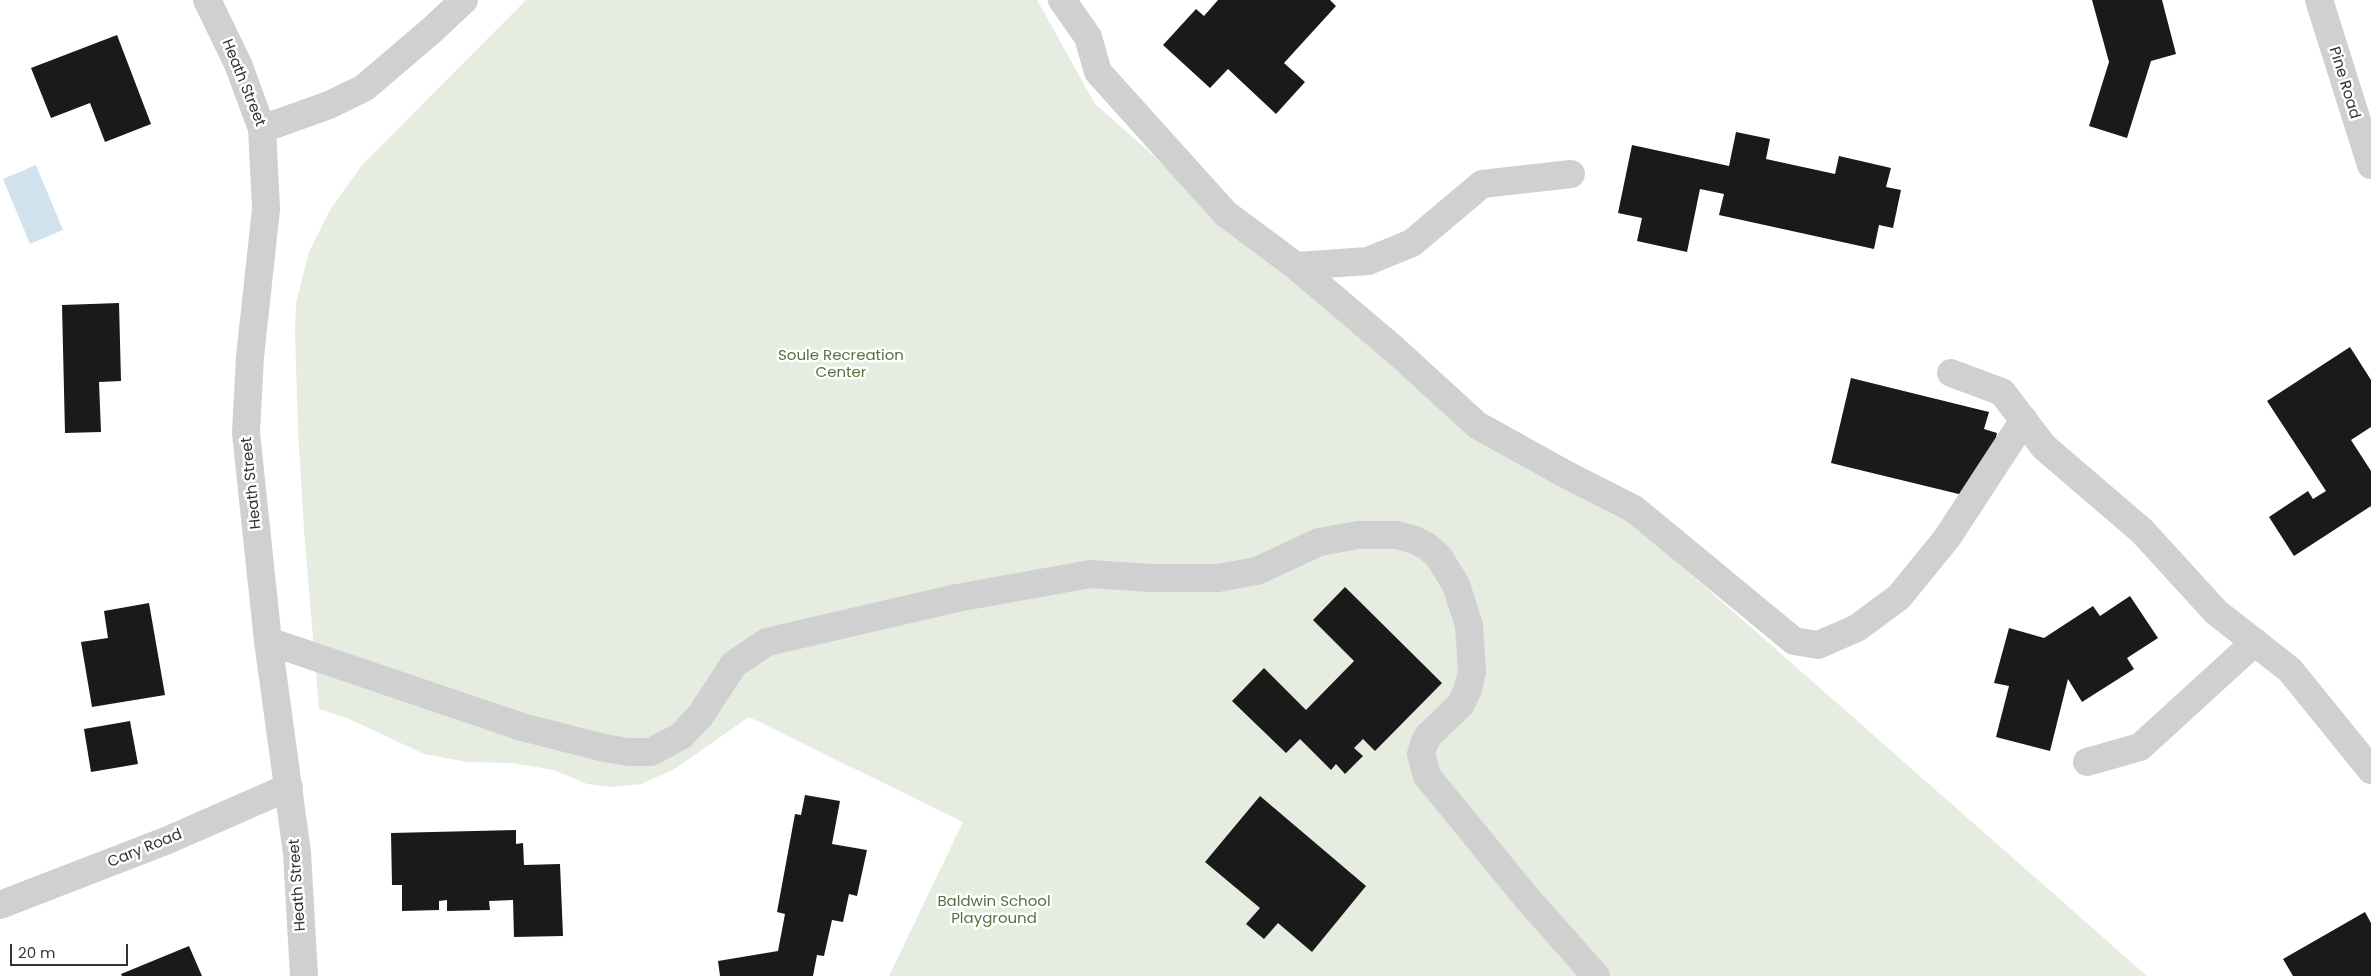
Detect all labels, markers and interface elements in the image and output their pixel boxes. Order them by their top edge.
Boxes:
street label: Heath Street [217,37,269,129]
street label: Pine Road [2325,45,2363,121]
park label: Soule Recreation Center [778,347,904,382]
street label: Heath Street [238,436,266,530]
street label: Cary Road [105,826,185,872]
street label: Heath Street [286,838,310,932]
park label: Baldwin School Playground [937,893,1051,928]
scale bar [12,934,130,966]
text: 20 m [18,942,56,963]

